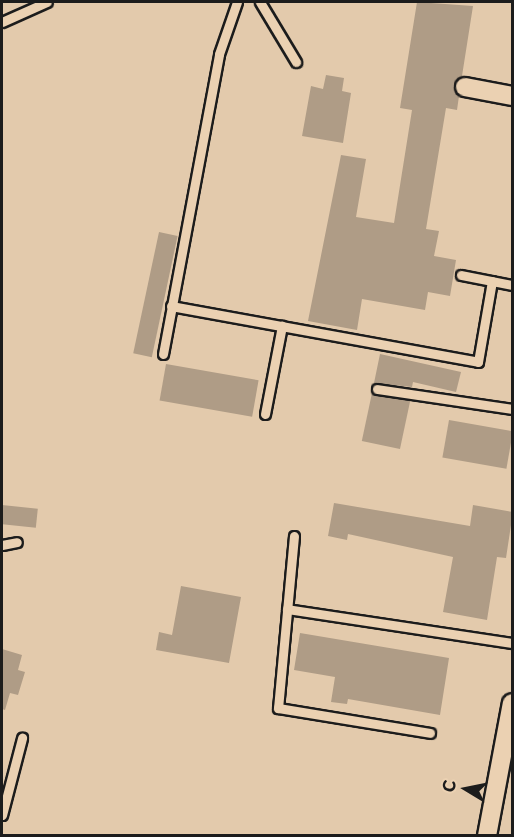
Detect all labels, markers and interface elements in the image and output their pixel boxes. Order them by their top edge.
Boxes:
north arrow [436,759,496,819]
text: С [435,778,461,794]

